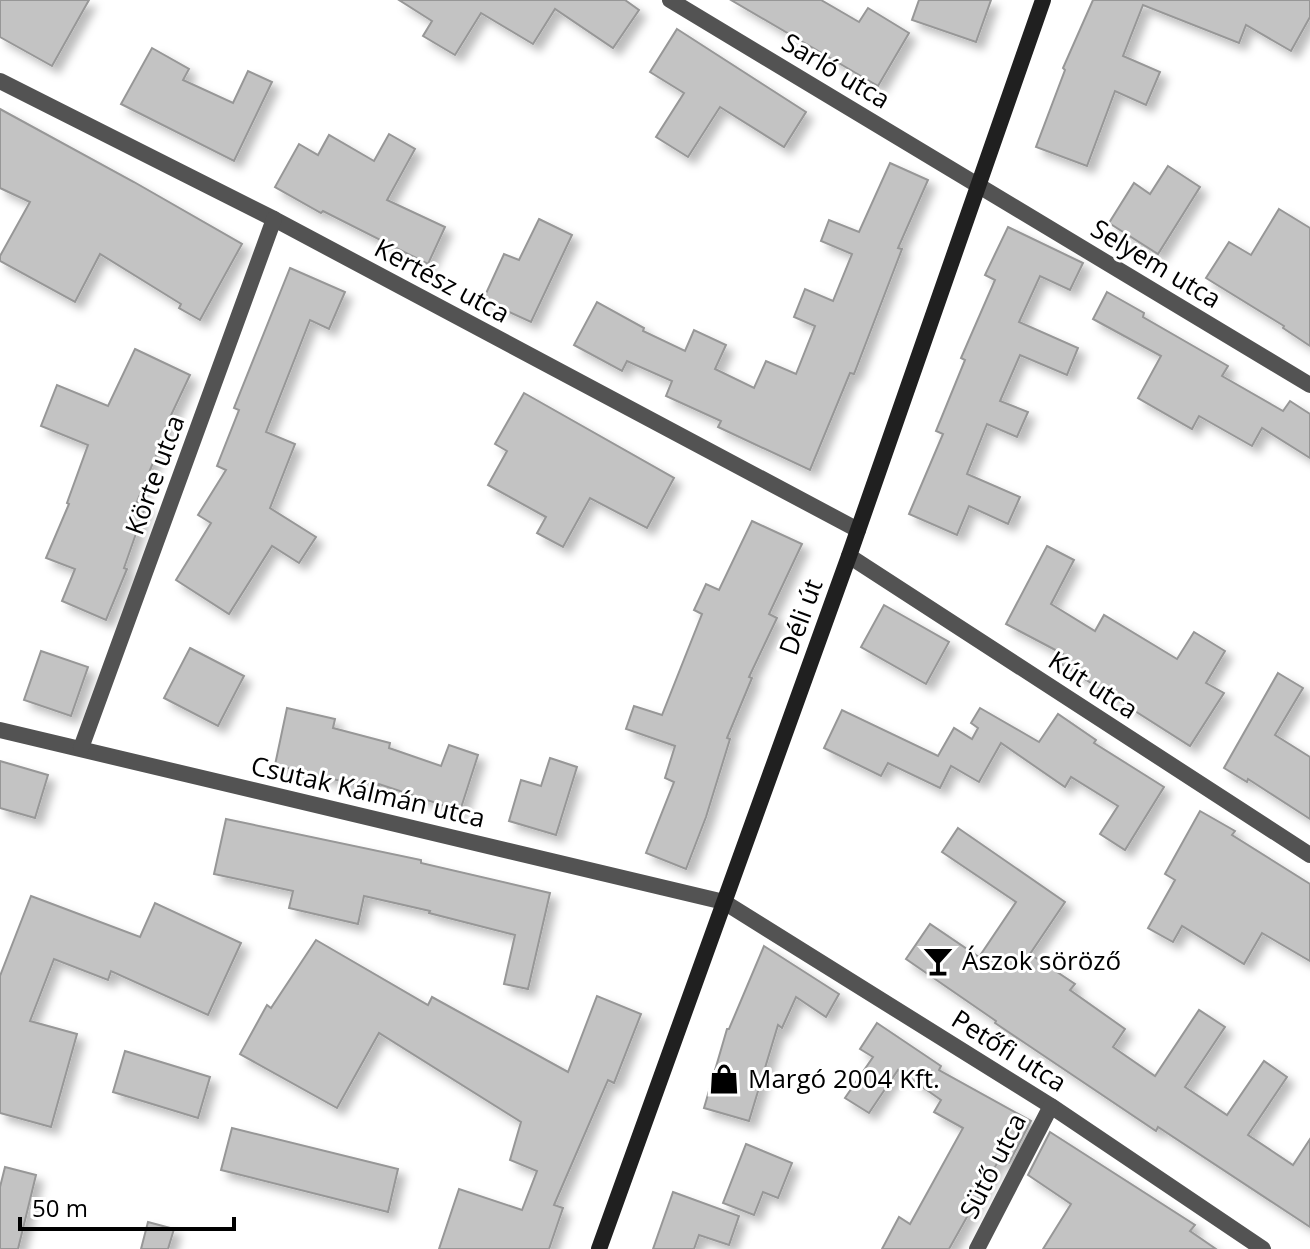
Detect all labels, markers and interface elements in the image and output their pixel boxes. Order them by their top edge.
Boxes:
street label: Sarló utca [776,24,897,117]
street label: Selyem utca [1085,210,1228,316]
street label: Kertész utca [368,229,516,331]
street label: Körte utca [116,410,192,540]
street label: Déli út [770,574,830,660]
street label: Kút utca [1042,642,1145,726]
street label: Csutak Kálmán utca [248,747,489,835]
place label: Ászok söröző [962,942,1121,978]
bar icon: Ászok söröző [921,944,955,978]
street label: Petőfi utca [945,1001,1074,1100]
place label: Margó 2004 Kft. [748,1060,940,1096]
shop icon: Margó 2004 Kft. [707,1062,741,1096]
street label: Sütő utca [950,1107,1034,1224]
scale bar [20,1181,234,1231]
text: 50 m [32,1191,88,1224]

